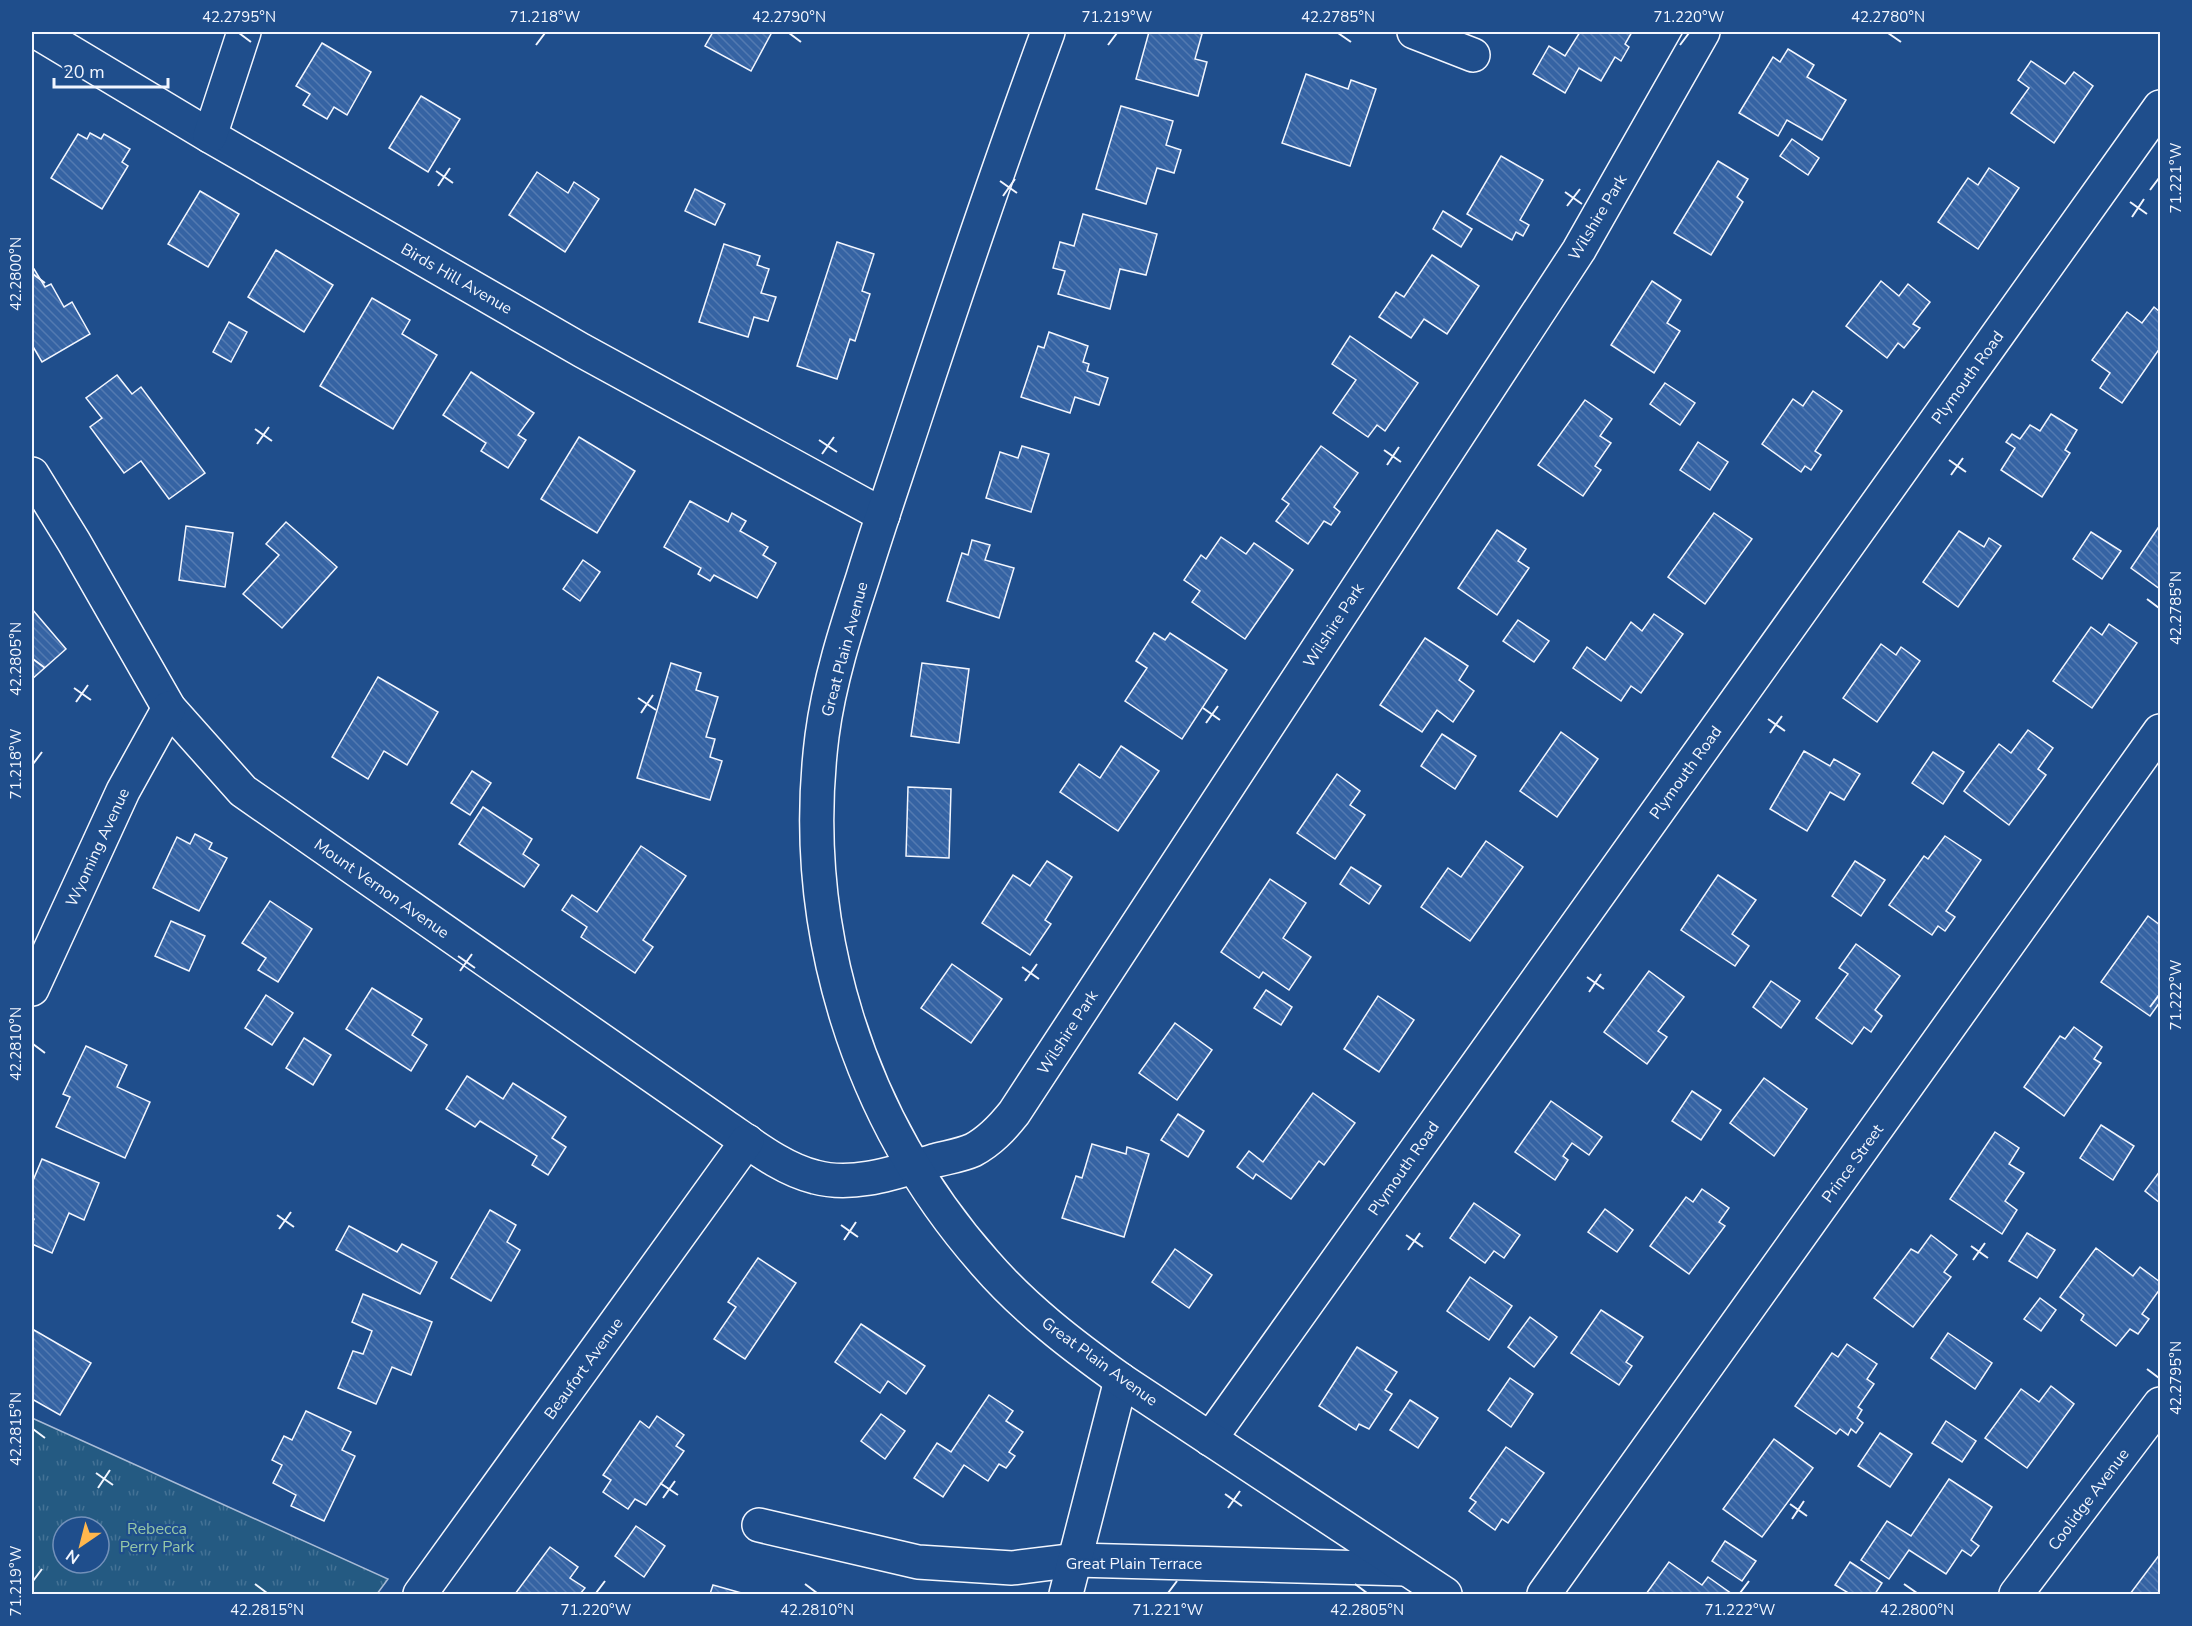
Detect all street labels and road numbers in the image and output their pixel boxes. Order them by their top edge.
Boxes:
street label: Wilshire Park [1564,170,1633,265]
street label: Birds Hill Avenue [397,238,516,320]
street label: Plymouth Road [1926,326,2009,429]
street label: Wilshire Park [1298,578,1370,672]
street label: Great Plain Avenue [816,579,874,719]
street label: Plymouth Road [1644,721,1727,824]
street label: Wyoming Avenue [61,784,135,910]
street label: Mount Vernon Avenue [309,834,453,944]
street label: Wilshire Park [1032,985,1104,1079]
street label: Plymouth Road [1363,1117,1445,1220]
street label: Prince Street [1817,1120,1889,1207]
street label: Great Plain Avenue [1037,1312,1162,1411]
street label: Beaufort Avenue [539,1313,628,1424]
street label: Coolidge Avenue [2043,1444,2134,1555]
street label: Great Plain Terrace [1066,1553,1202,1575]

